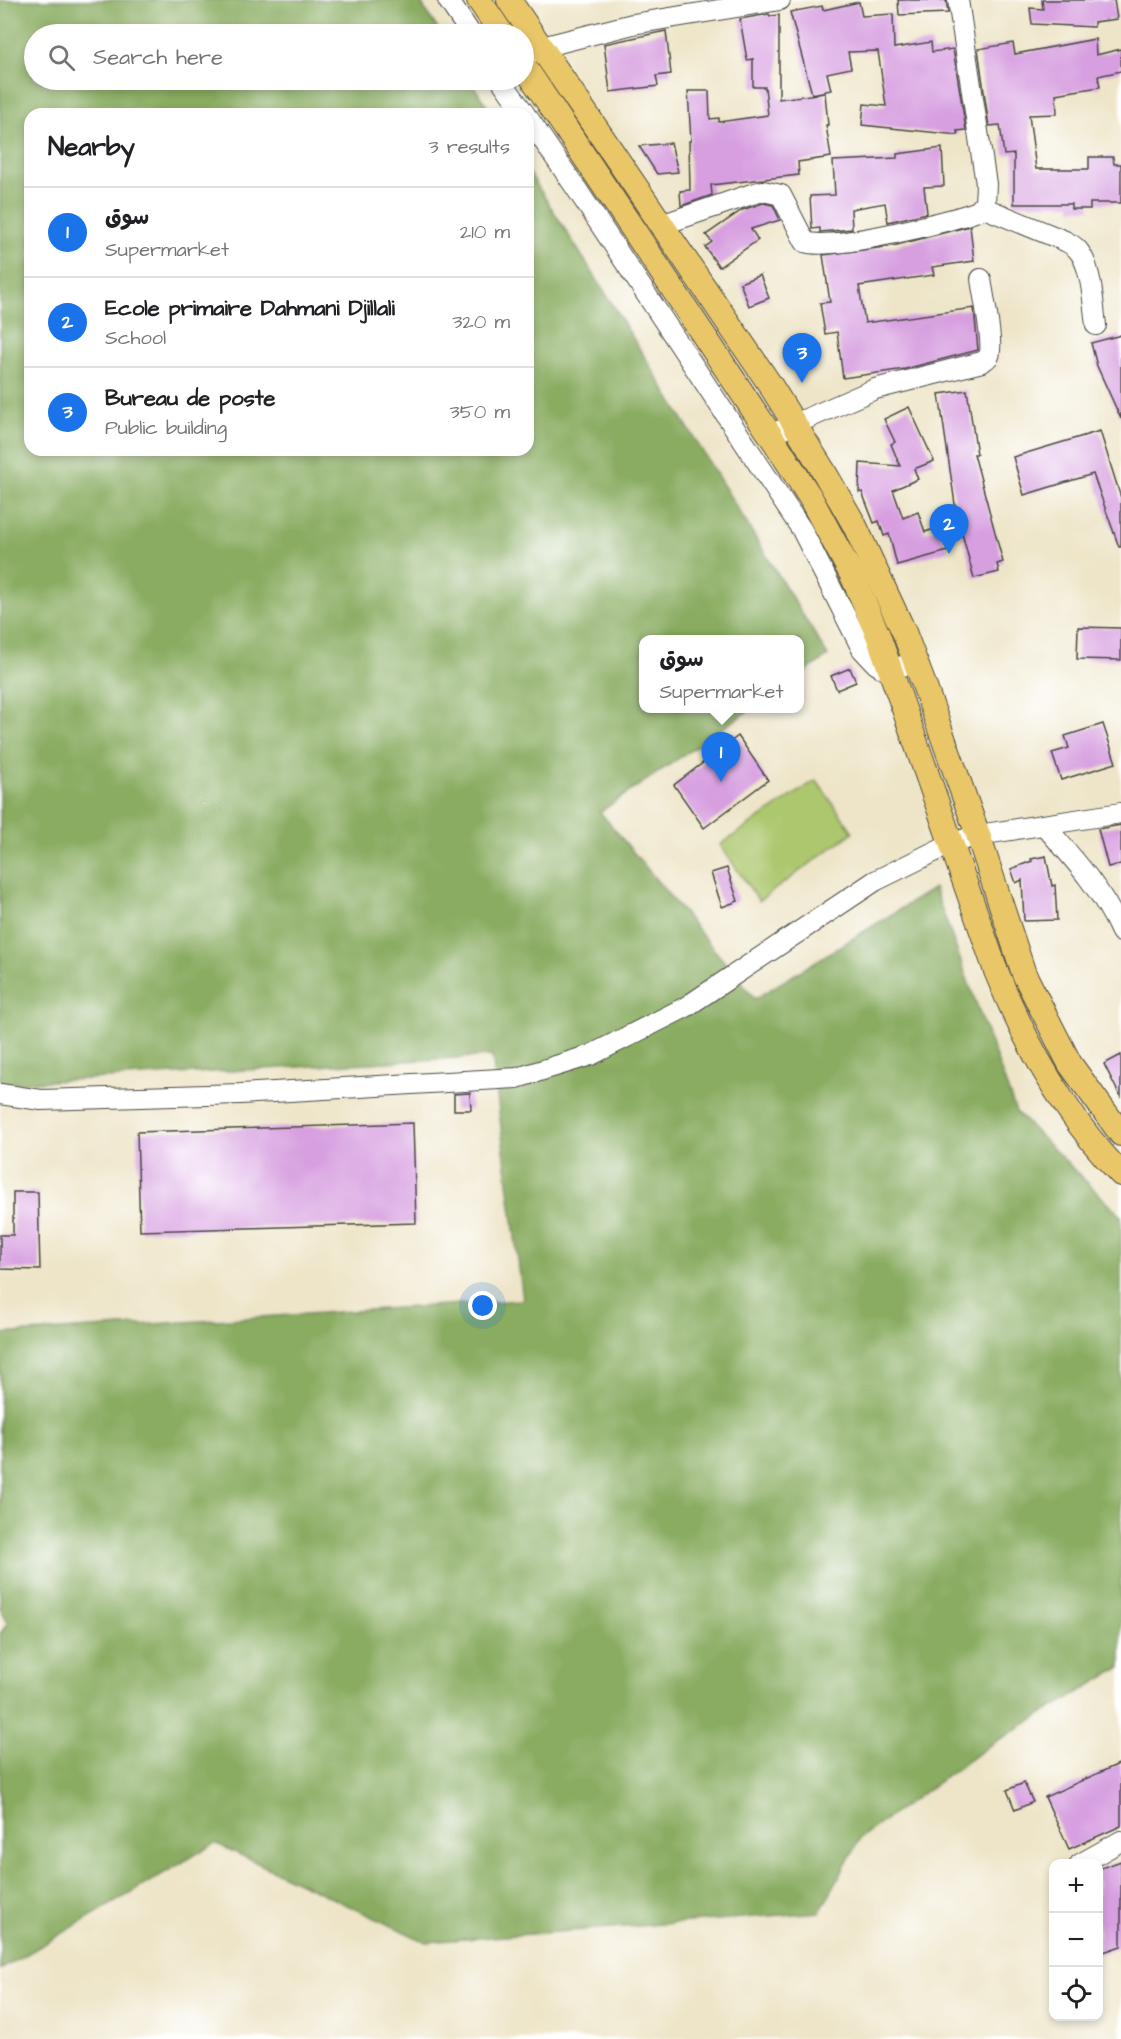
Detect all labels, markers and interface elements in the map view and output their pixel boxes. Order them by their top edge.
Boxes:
search box [24,24,534,90]
icon: search [45,41,78,74]
text: Search here [93,42,223,73]
text: Nearby [48,129,135,165]
text: 3 results [428,133,510,161]
text: سوق [105,202,149,233]
text: 1 [66,218,69,246]
text: 210 m [460,218,510,246]
text: Supermarket [105,236,229,264]
text: Ecole primaire Dahmani Djillali [105,293,395,324]
text: 2 [62,308,73,336]
text: 320 m [452,308,510,336]
text: School [105,324,166,352]
pin: 3 [782,334,822,383]
text: Bureau de poste [105,383,275,414]
text: 3 [62,398,73,426]
text: 350 m [449,398,510,426]
text: Public building [105,414,227,442]
pin: 2 [930,504,968,554]
popup [639,635,804,713]
text: سوق [660,644,704,675]
text: Supermarket [660,678,783,706]
pin: 1 [702,732,740,782]
your location [468,1291,497,1320]
map controls [1049,1859,1103,2021]
button: + [1049,1859,1103,1913]
button: − [1049,1913,1103,1967]
button: locate [1049,1967,1103,2021]

